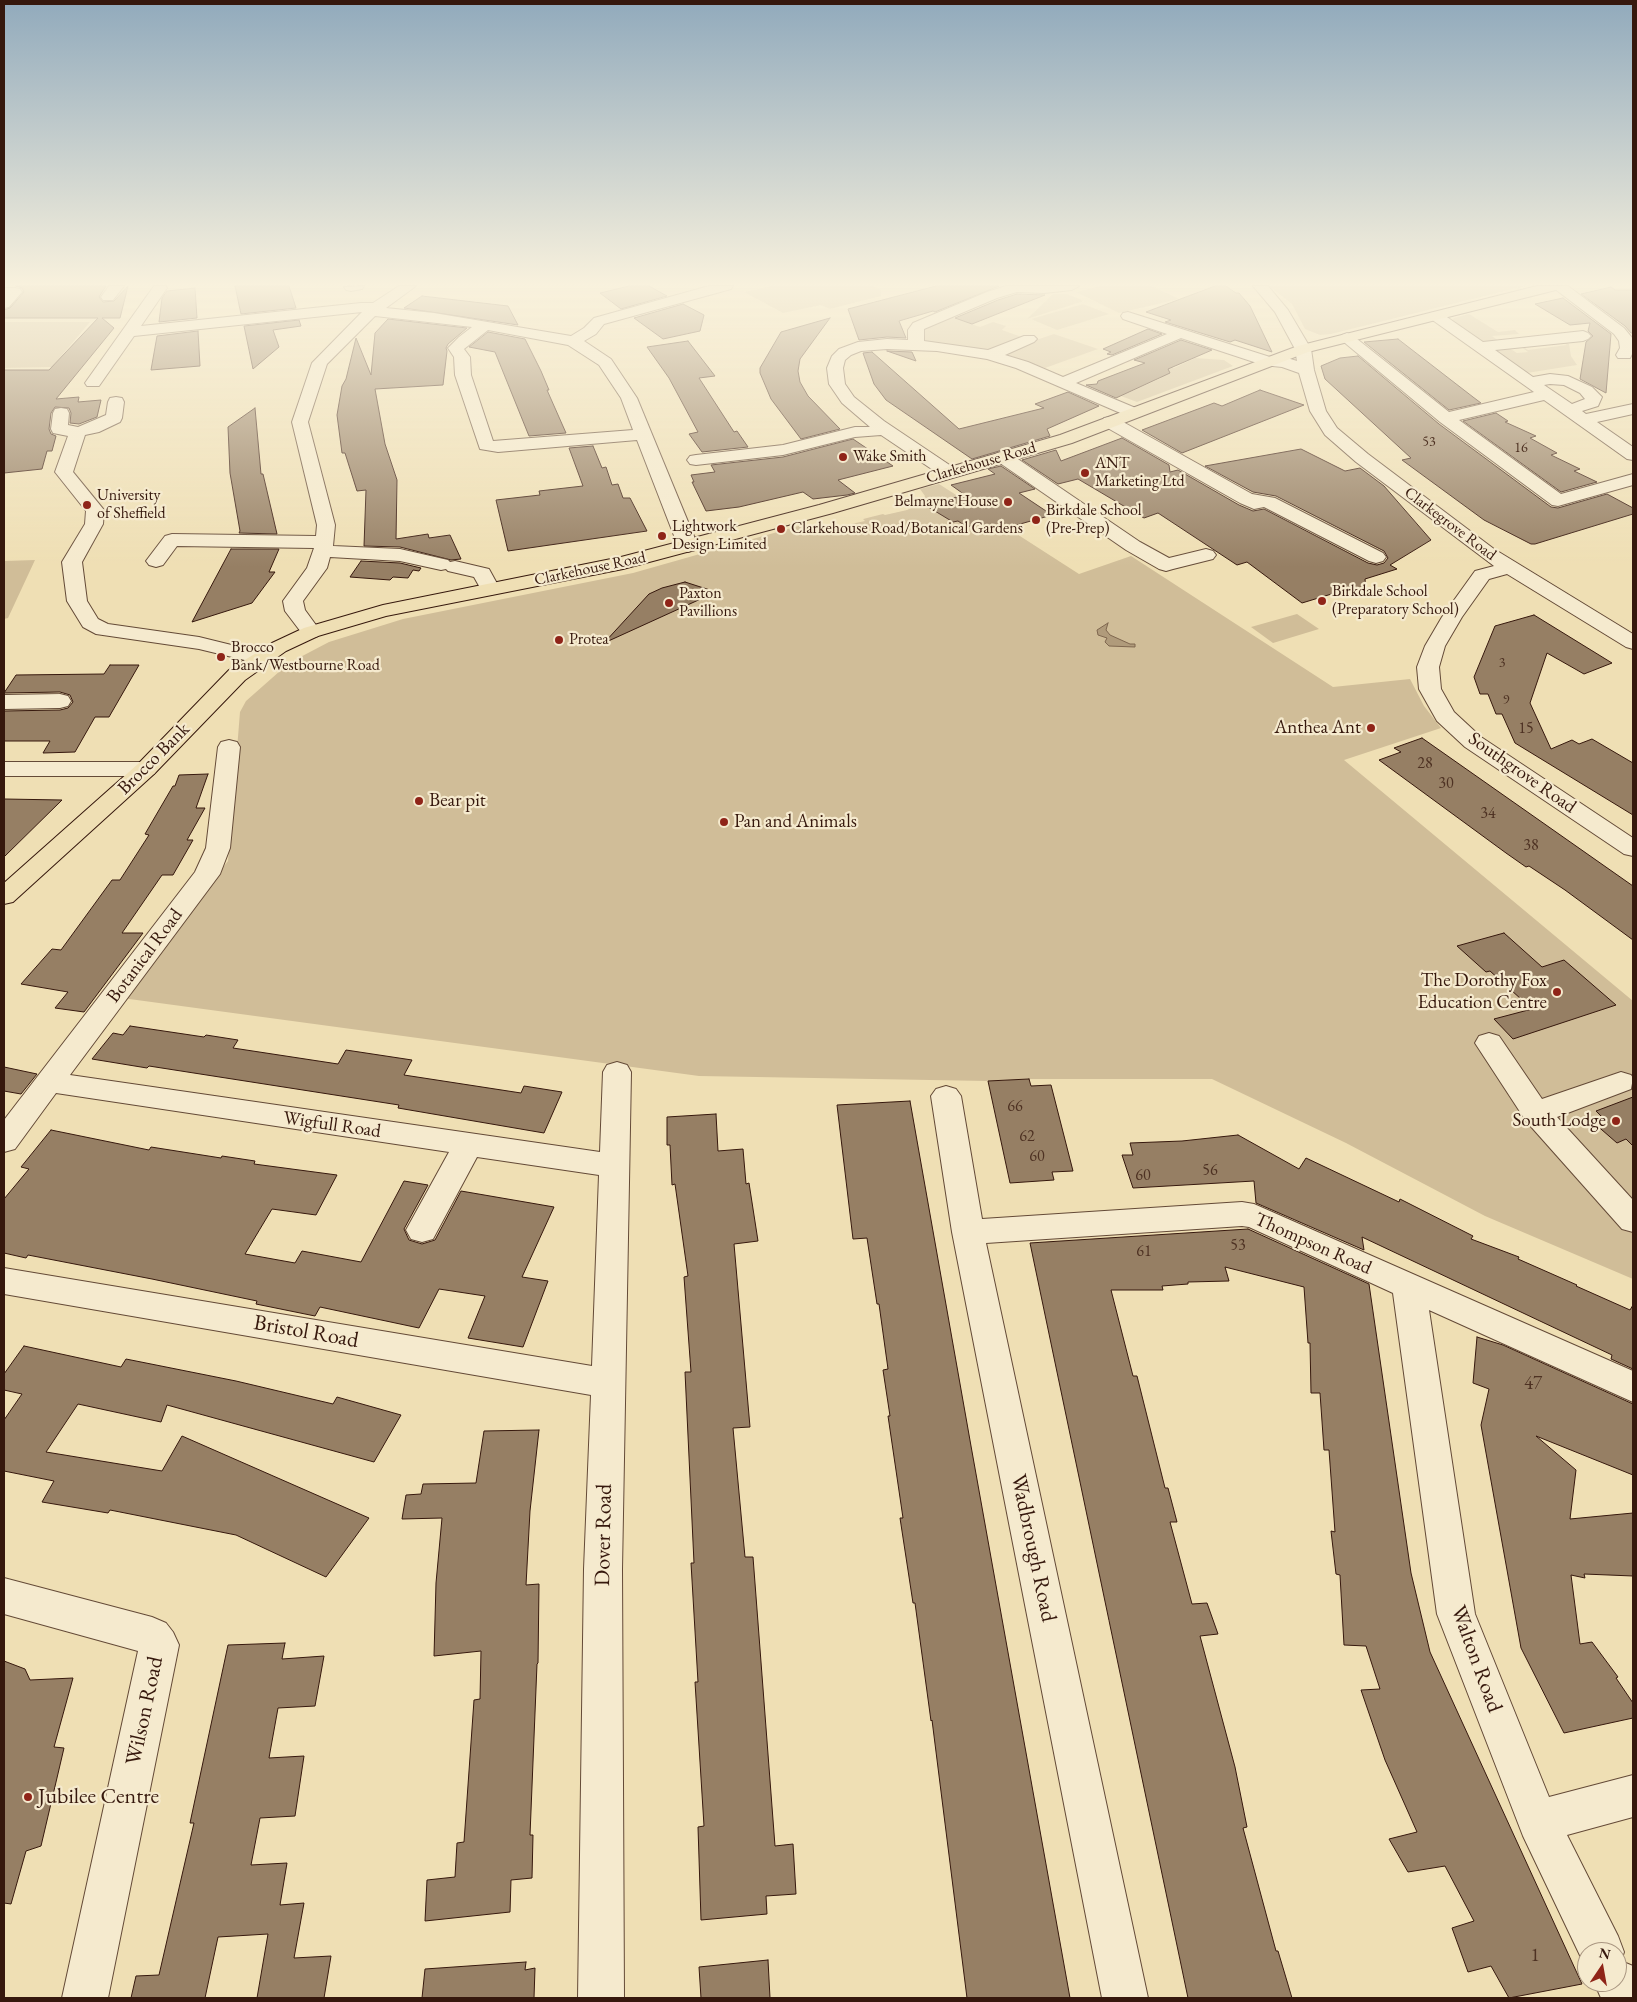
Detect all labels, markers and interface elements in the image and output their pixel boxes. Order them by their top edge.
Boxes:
house number: 53 [1422,434,1436,450]
street label: Clarkehouse Road [924,438,1038,488]
house number: 16 [1514,440,1528,456]
place label: Wake Smith [853,447,926,467]
marker: Wake Smith [837,451,849,463]
place label: ANT Marketing Ltd [1095,454,1185,492]
marker: ANT Marketing Ltd [1079,467,1091,479]
street label: Clarkegrove Road [1400,483,1500,565]
place label: University of Sheffield [97,486,166,524]
place label: Belmayne House [894,492,998,512]
marker: Belmayne House [1002,496,1014,508]
marker: University of Sheffield [81,499,93,511]
place label: Birkdale School (Pre-Prep) [1046,501,1142,539]
marker: Birkdale School (Pre-Prep) [1030,514,1042,526]
place label: Lightwork Design Limited [672,517,767,555]
place label: Clarkehouse Road/Botanical Gardens [791,519,1023,539]
marker: Clarkehouse Road/Botanical Gardens [775,523,787,535]
marker: Lightwork Design Limited [656,530,668,542]
street label: Clarkehouse Road [533,548,647,590]
place label: Birkdale School (Preparatory School) [1332,582,1459,620]
place label: Paxton Pavillions [679,584,737,622]
marker: Birkdale School (Preparatory School) [1316,595,1328,607]
marker: Paxton Pavillions [663,597,675,609]
place label: Protea [569,630,609,650]
marker: Protea [553,634,565,646]
place label: Brocco Bank/Westbourne Road [231,638,380,676]
marker: Brocco Bank/Westbourne Road [215,651,227,663]
house number: 3 [1499,655,1505,671]
house number: 9 [1503,692,1509,708]
place label: Anthea Ant [1274,717,1361,739]
street label: Brocco Bank [113,718,195,800]
house number: 15 [1518,719,1534,739]
marker: Anthea Ant [1365,722,1377,734]
street label: Southgrove Road [1464,727,1580,819]
house number: 28 [1417,754,1433,774]
house number: 30 [1438,774,1454,794]
place label: Bear pit [429,790,486,812]
marker: Bear pit [413,795,425,807]
house number: 34 [1480,804,1496,824]
place label: Pan and Animals [734,811,857,833]
marker: Pan and Animals [718,816,730,828]
house number: 38 [1523,836,1539,856]
street label: Botanical Road [102,904,188,1008]
place label: The Dorothy Fox Education Centre [1418,970,1547,1014]
marker: The Dorothy Fox Education Centre [1551,986,1563,998]
house number: 66 [1007,1097,1023,1117]
street label: Wigfull Road [282,1107,382,1143]
place label: South Lodge [1512,1110,1606,1132]
marker: South Lodge [1610,1115,1622,1127]
house number: 62 [1019,1127,1035,1147]
house number: 60 [1029,1147,1045,1167]
house number: 56 [1202,1161,1218,1181]
house number: 60 [1135,1166,1151,1186]
street label: Thompson Road [1251,1208,1375,1280]
house number: 53 [1230,1236,1246,1256]
house number: 61 [1136,1242,1152,1262]
street label: Bristol Road [252,1310,360,1354]
house number: 47 [1524,1373,1542,1395]
street label: Wadbrough Road [1004,1472,1062,1624]
street label: Dover Road [590,1483,618,1587]
street label: Walton Road [1444,1602,1508,1716]
street label: Wilson Road [121,1654,169,1768]
place label: Jubilee Centre [38,1784,159,1810]
marker: Jubilee Centre [22,1791,34,1803]
north arrow [1577,1942,1627,1992]
text: N [1597,1943,1612,1963]
house number: 1 [1530,1945,1540,1967]

